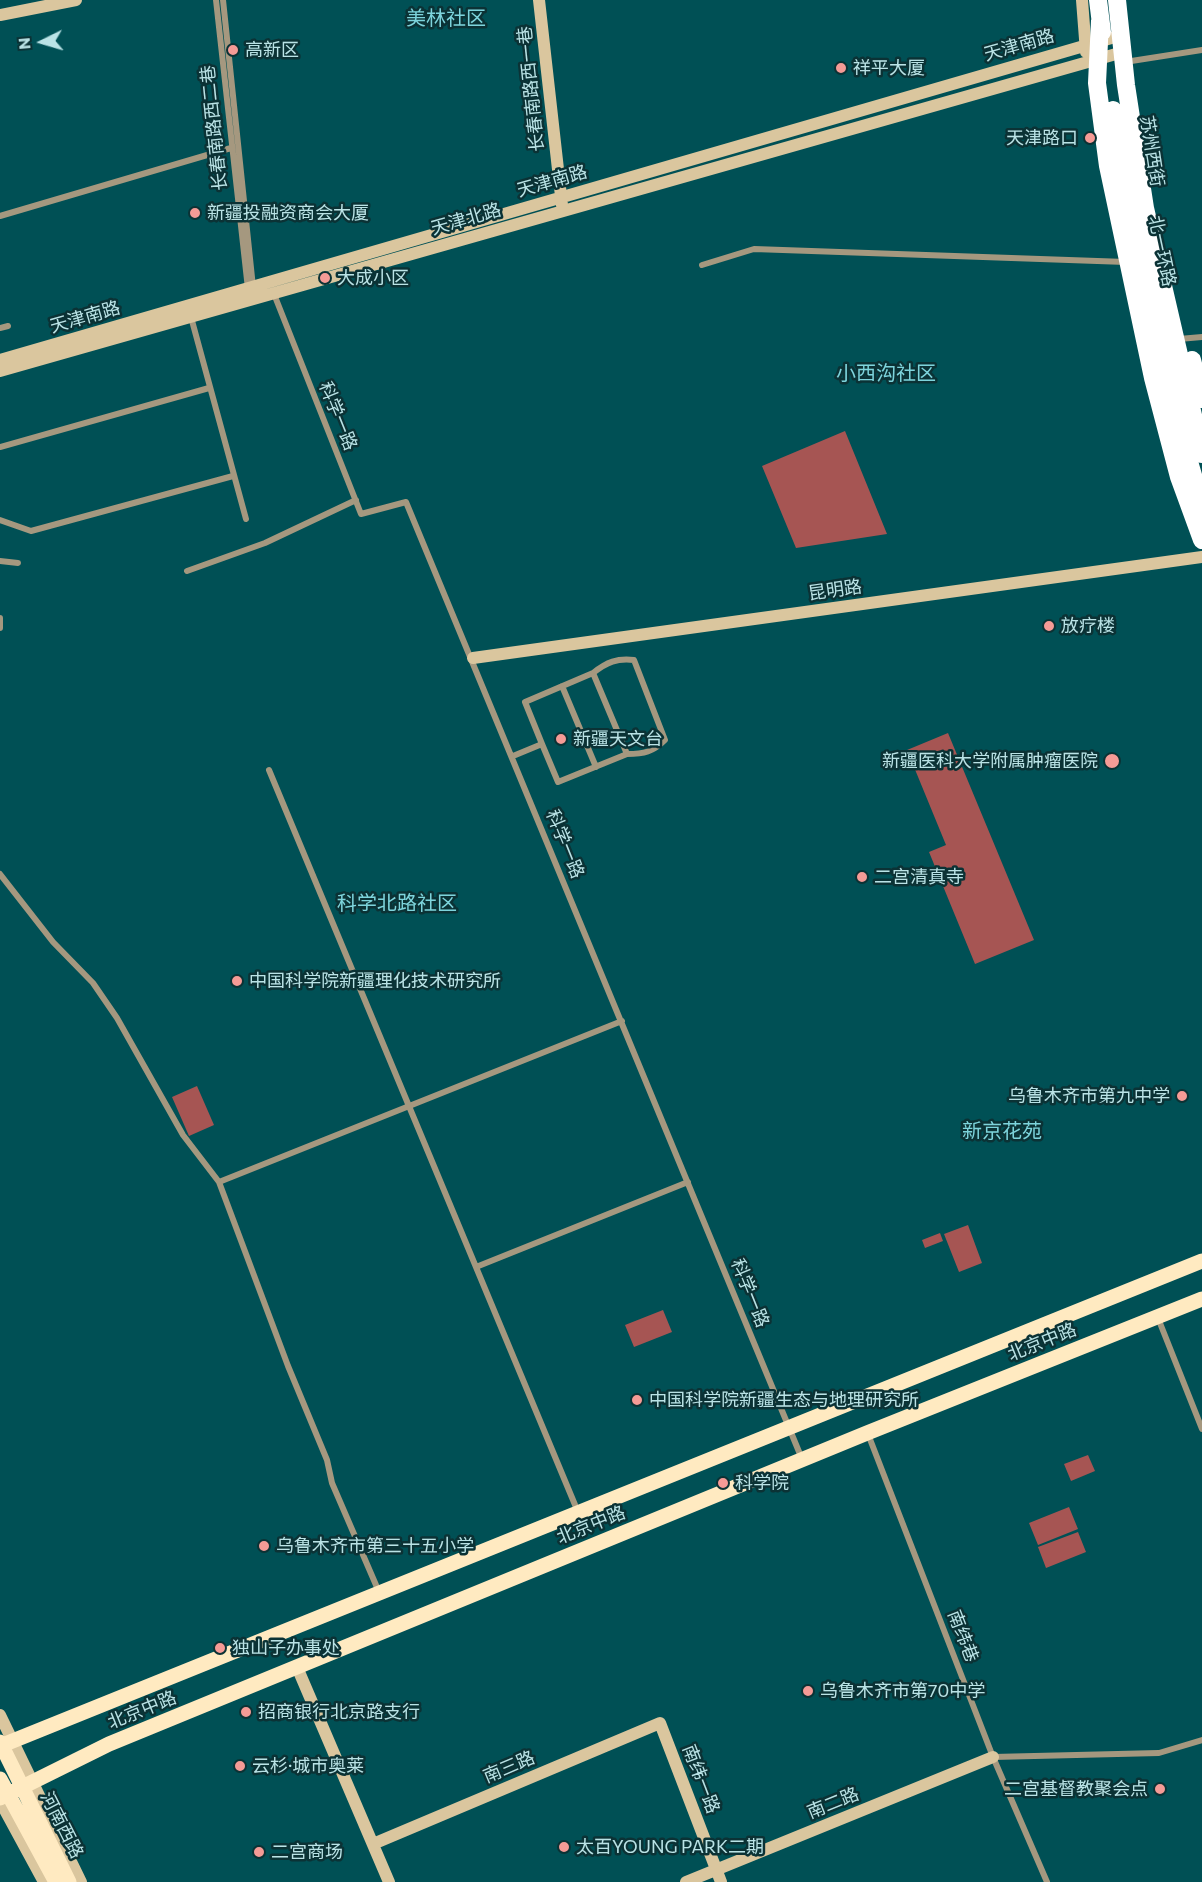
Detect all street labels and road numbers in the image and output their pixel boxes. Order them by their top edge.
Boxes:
street label: 长春南路西一巷 [514,25,548,153]
street label: 天津南路 [981,25,1057,65]
street label: 长春南路西二巷 [197,64,231,192]
street label: 苏州西街 [1136,114,1168,188]
street label: 天津南路 [514,161,590,201]
street label: 天津北路 [428,199,504,239]
street label: 北一环路 [1144,214,1180,288]
street label: 天津南路 [47,297,123,337]
street label: 科学一路 [315,379,361,453]
street label: 昆明路 [807,576,863,604]
street label: 科学一路 [542,807,588,881]
street label: 科学一路 [727,1256,773,1330]
street label: 北京中路 [1005,1319,1079,1365]
street label: 北京中路 [554,1502,628,1548]
street label: 南纬巷 [943,1607,983,1665]
street label: 北京中路 [105,1687,179,1733]
street label: 南纬一路 [678,1742,724,1816]
street label: 南三路 [480,1747,538,1787]
street label: 南二路 [804,1783,862,1823]
street label: 河南西路 [36,1788,88,1862]

